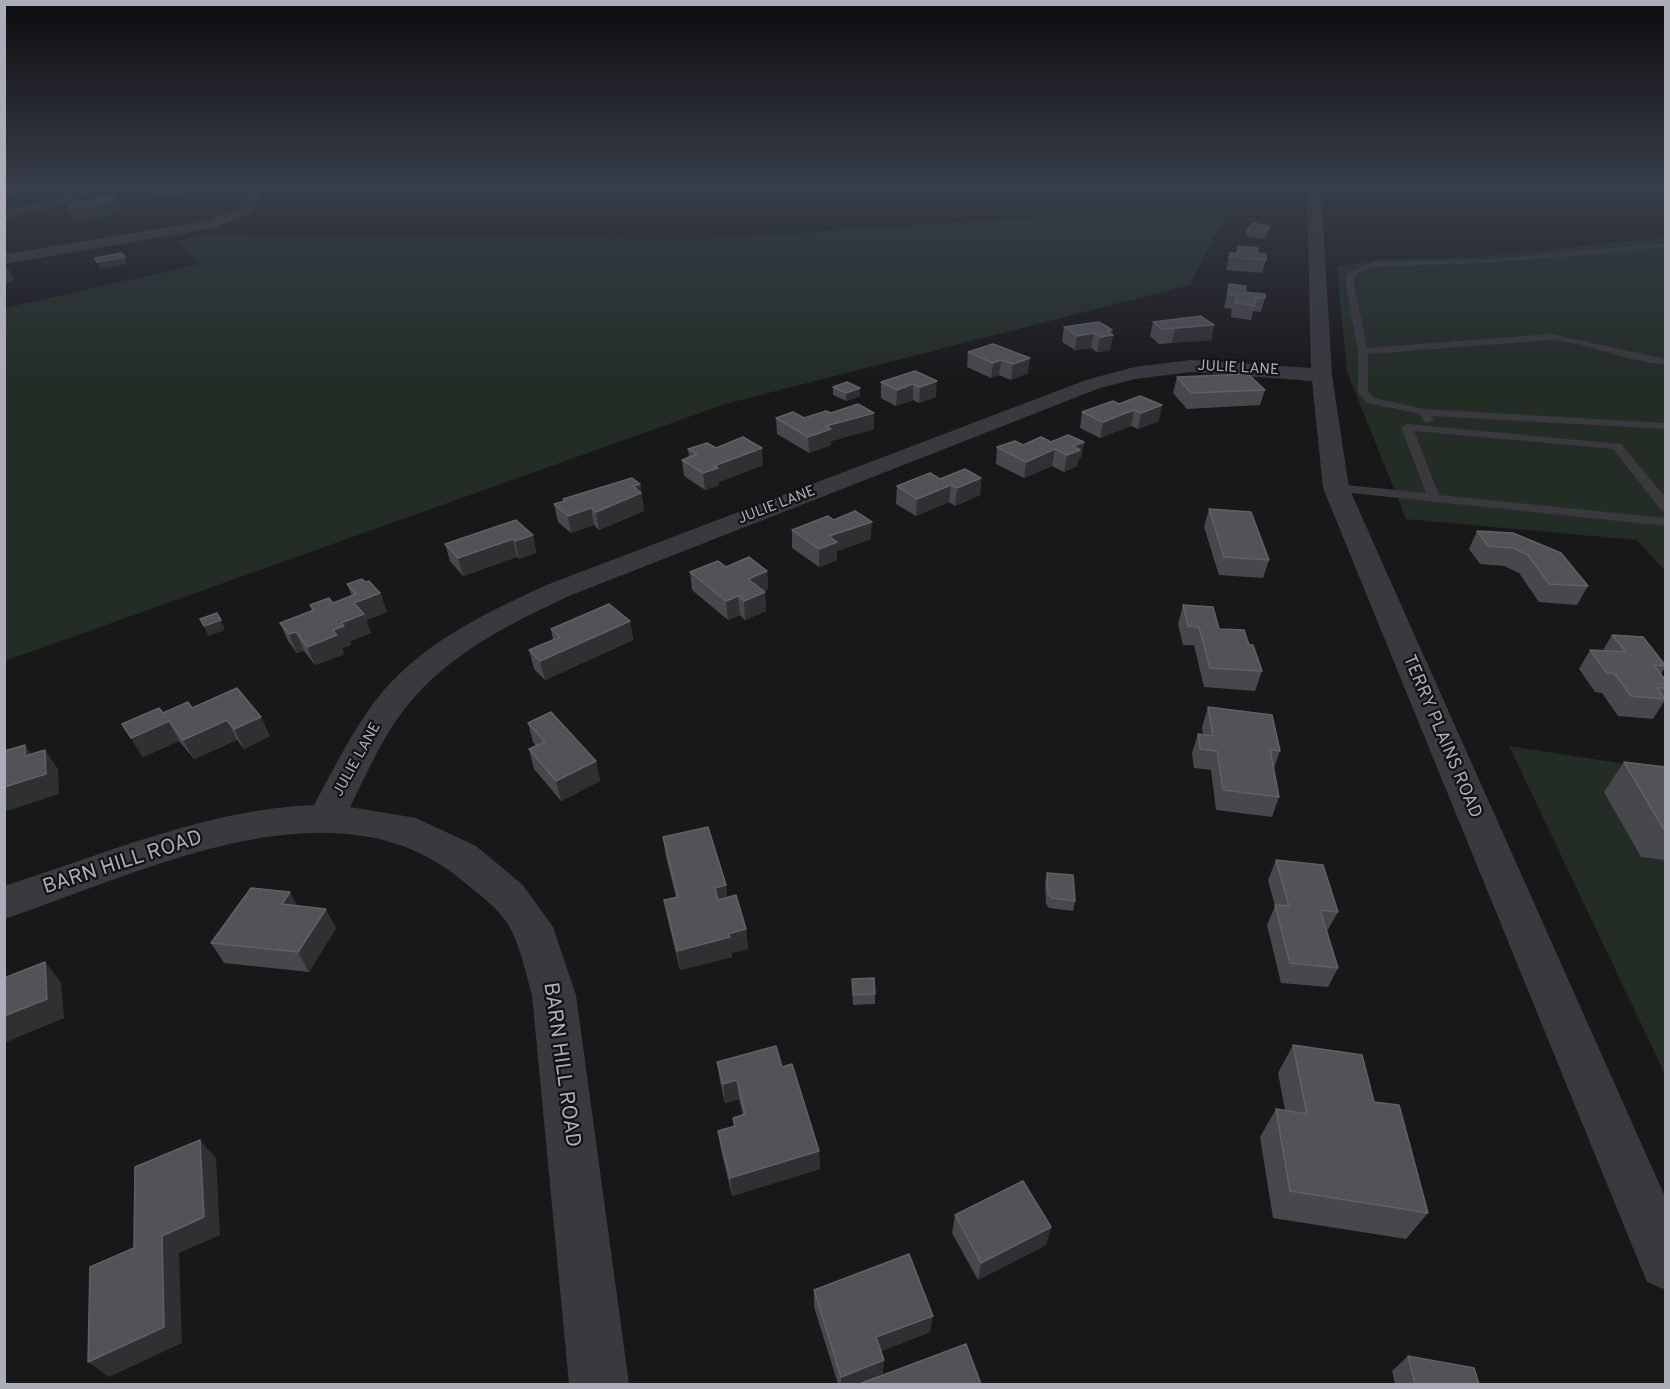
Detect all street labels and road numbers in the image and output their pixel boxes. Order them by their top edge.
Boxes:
street label: JULIE LANE [1197,358,1279,380]
street label: JULIE LANE [736,483,818,529]
street label: TERRY PLAINS ROAD [1397,652,1485,822]
street label: JULIE LANE [330,720,386,800]
street label: BARN HILL ROAD [40,826,206,902]
street label: BARN HILL ROAD [536,981,584,1149]

